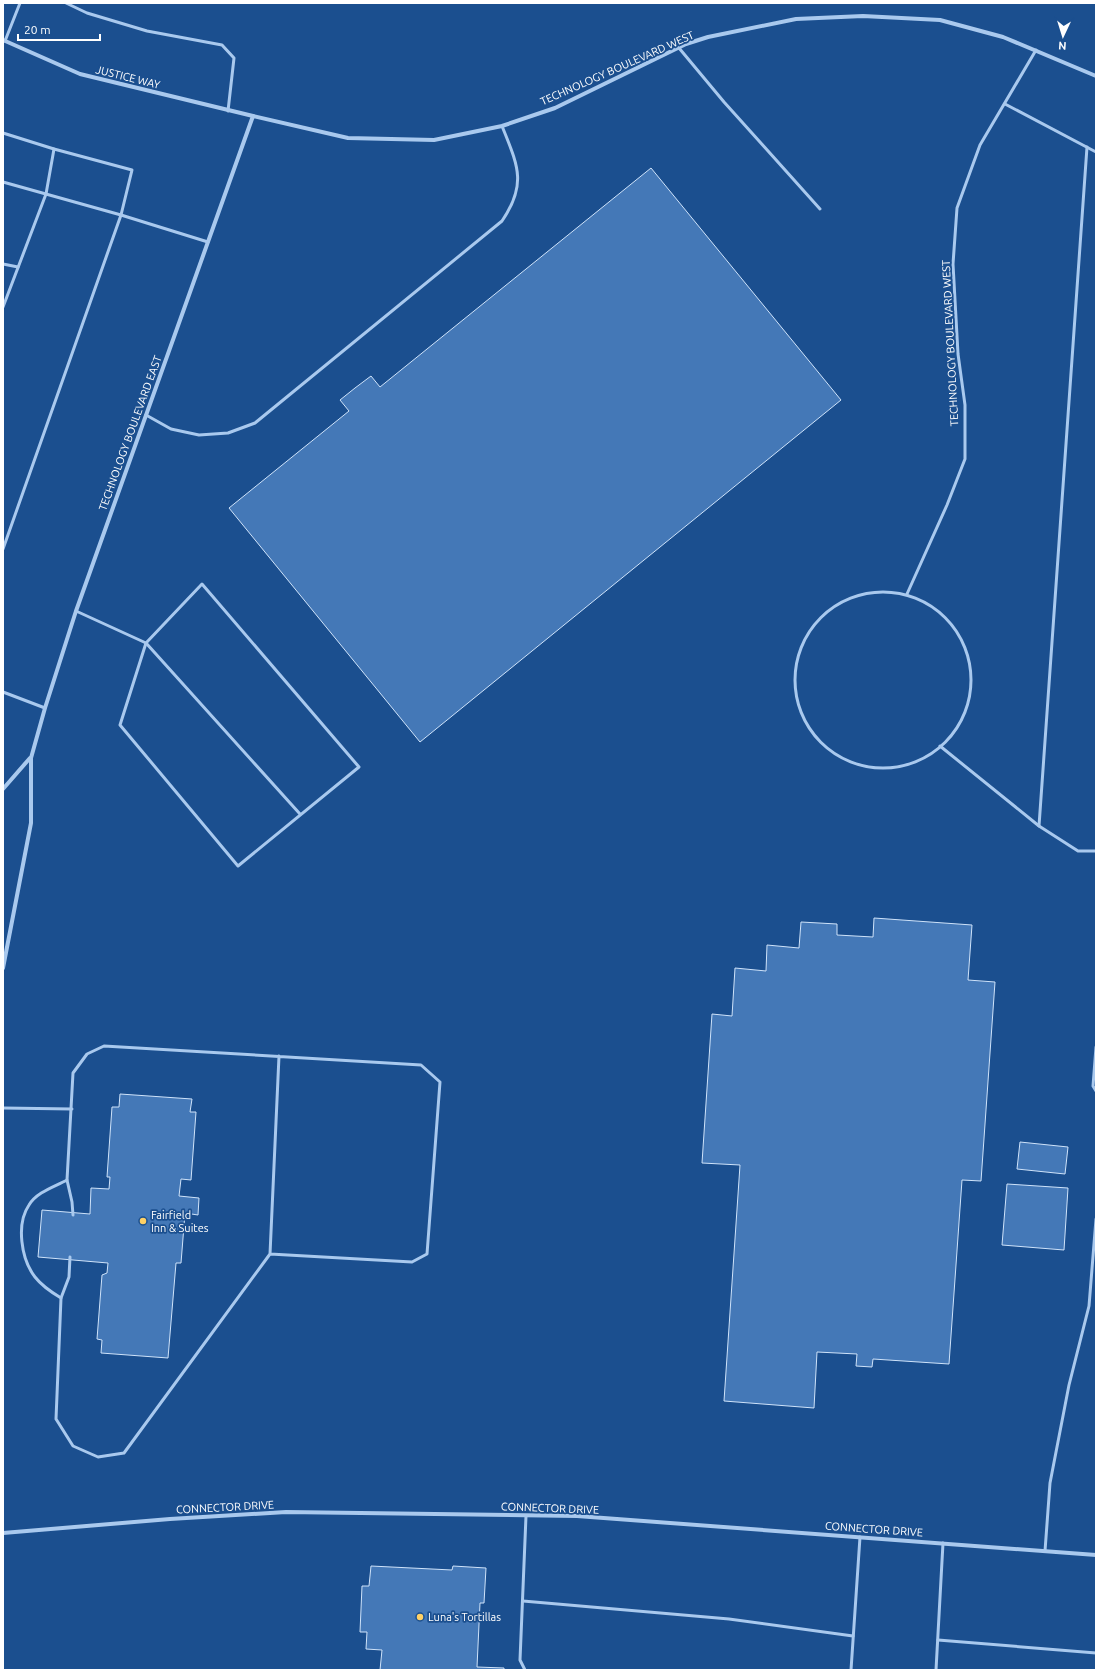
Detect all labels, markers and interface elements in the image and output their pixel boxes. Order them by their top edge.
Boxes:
scale bar [18,16,100,42]
north arrow [1043,16,1083,56]
text: 20 m [24,23,51,36]
street label: TECHNOLOGY BOULEVARD WEST [538,29,696,107]
text: N [1058,40,1067,52]
street label: JUSTICE WAY [95,63,162,91]
street label: TECHNOLOGY BOULEVARD WEST [940,260,960,426]
street label: TECHNOLOGY BOULEVARD EAST [96,354,164,512]
place label: Fairfield Inn & Suites [151,1209,209,1234]
marker: Fairfield Inn & Suites [138,1216,148,1226]
street label: CONNECTOR DRIVE [176,1498,274,1516]
street label: CONNECTOR DRIVE [501,1500,599,1516]
street label: CONNECTOR DRIVE [825,1520,923,1538]
place label: Luna's Tortillas [428,1611,501,1623]
marker: Luna's Tortillas [415,1612,425,1622]

